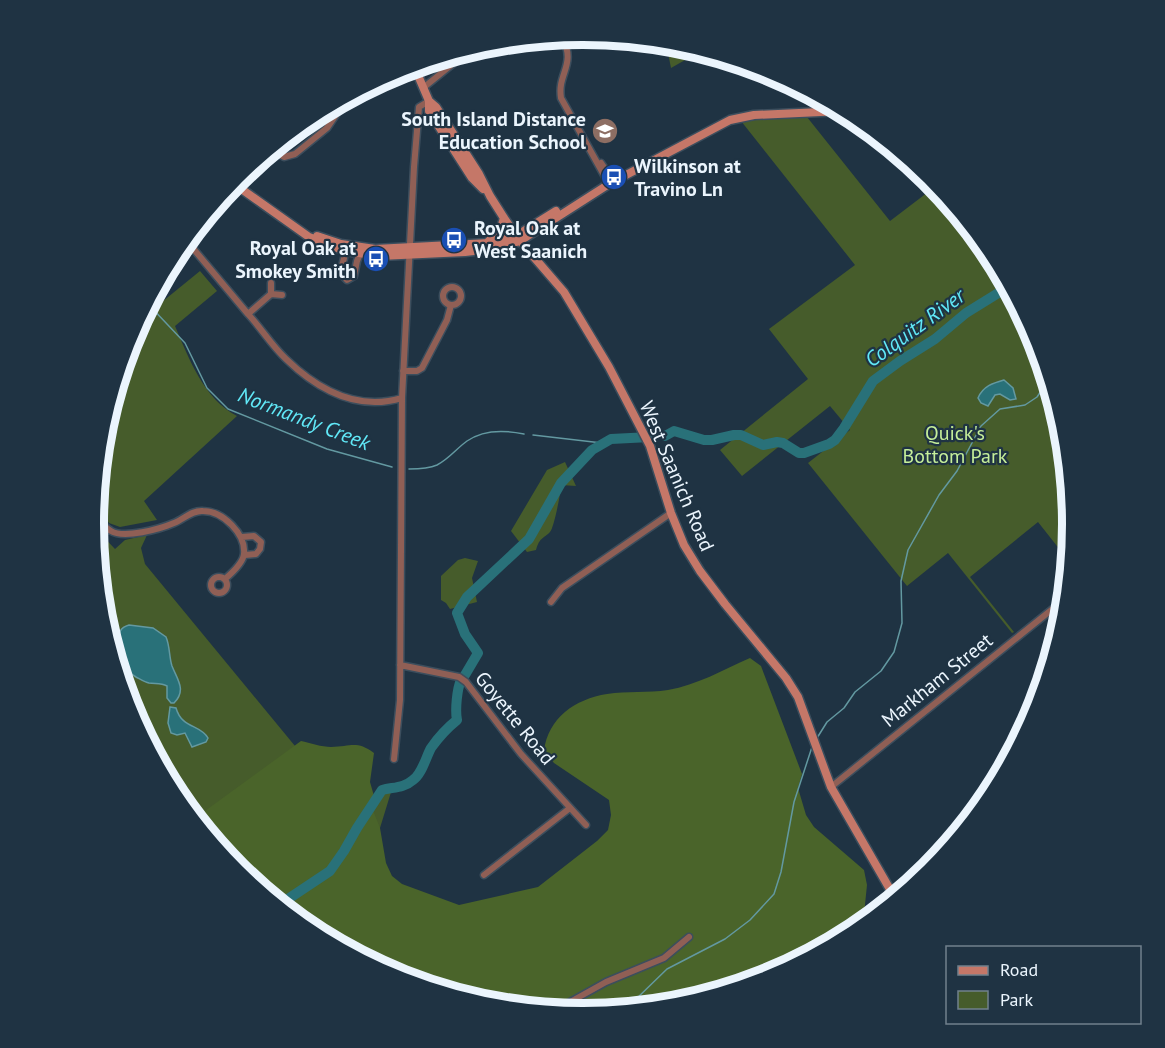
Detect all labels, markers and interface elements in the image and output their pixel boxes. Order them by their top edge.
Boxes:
place label: South Island Distance Education School [401,106,586,155]
school or university icon: South Island Distance Education School [590,116,620,146]
place label: Wilkinson at Travino Ln [634,153,741,202]
bus stop icon: Wilkinson at Travino Ln [599,162,629,192]
place label: Royal Oak at West Saanich [474,215,587,264]
bus stop icon: Royal Oak at West Saanich [439,225,469,255]
place label: Royal Oak at Smokey Smith [235,235,356,284]
bus stop icon: Royal Oak at Smokey Smith [361,244,391,274]
water label: Colquitz River [860,281,972,373]
water label: Normandy Creek [234,381,376,457]
street label: West Saanich Road [634,397,720,555]
park label: Quick's Bottom Park [903,420,1008,469]
street label: Markham Street [876,627,998,733]
street label: Goyette Road [469,666,561,770]
legend [946,946,1141,1024]
text: Road [1000,958,1038,981]
text: Park [1000,988,1033,1011]

